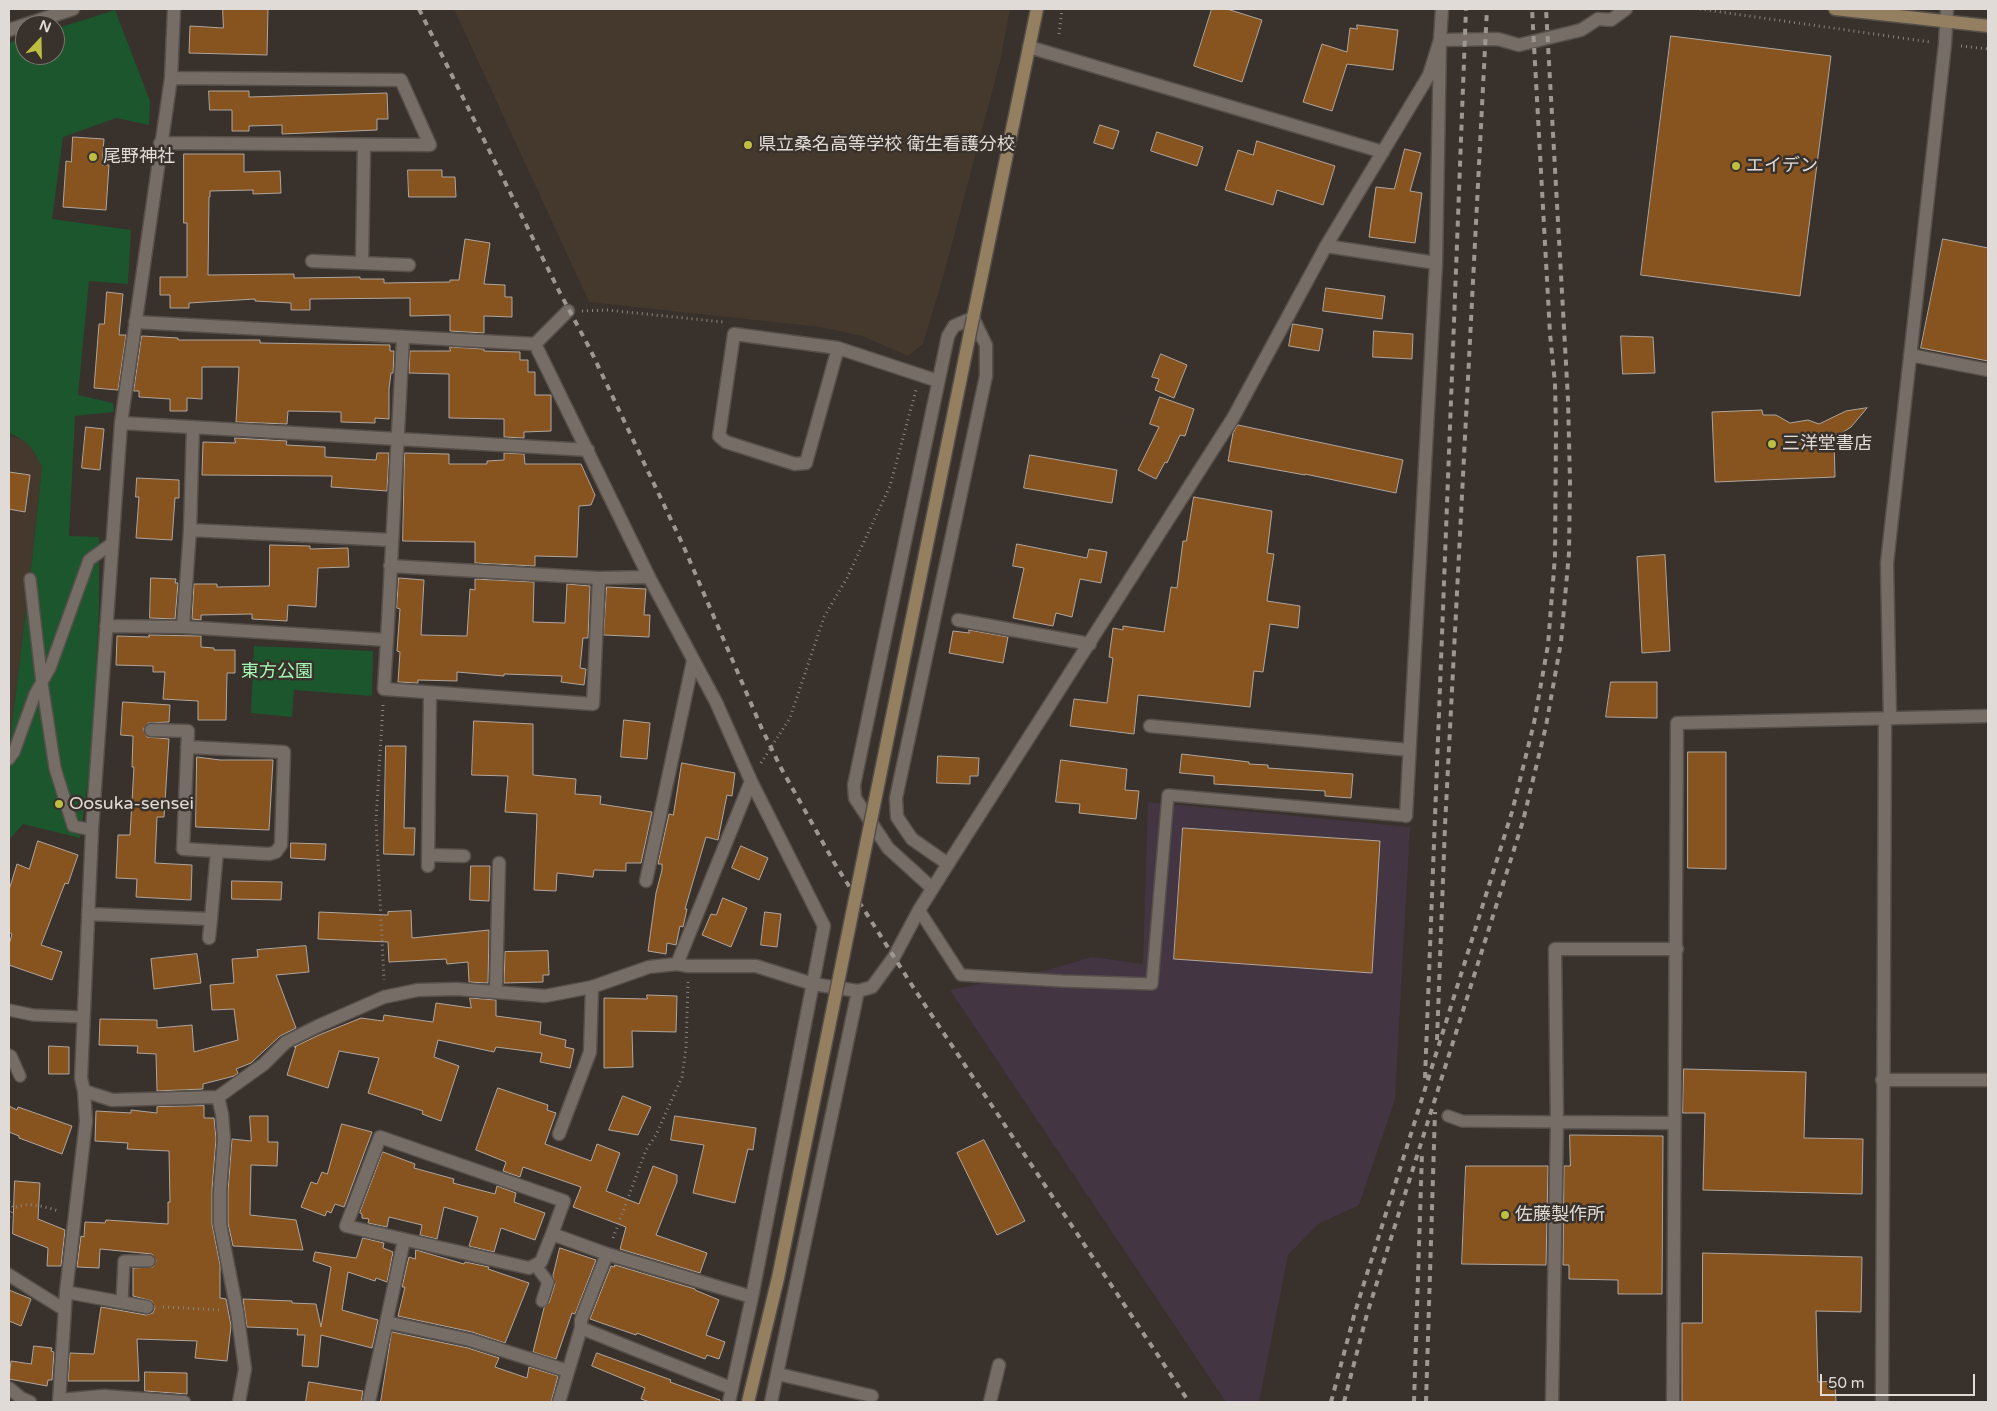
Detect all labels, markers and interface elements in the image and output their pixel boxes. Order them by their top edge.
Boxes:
north arrow [15,15,65,65]
text: N [37,17,53,36]
place label: 県立桑名高等学校 衛生看護分校 [758,134,1015,156]
marker: 県立桑名高等学校 衛生看護分校 [742,139,754,151]
place label: 尾野神社 [103,146,175,168]
marker: 尾野神社 [87,151,99,163]
place label: エイデン [1746,155,1818,177]
marker: エイデン [1730,160,1742,172]
place label: 三洋堂書店 [1782,433,1872,455]
marker: 三洋堂書店 [1766,438,1778,450]
park label: 東方公園 [241,661,313,683]
place label: Oosuka-sensei [69,793,194,815]
marker: Oosuka-sensei [53,798,65,810]
place label: 佐藤製作所 [1515,1204,1605,1226]
marker: 佐藤製作所 [1499,1209,1511,1221]
scale bar [1822,1364,1977,1396]
text: 50 m [1828,1374,1865,1392]

